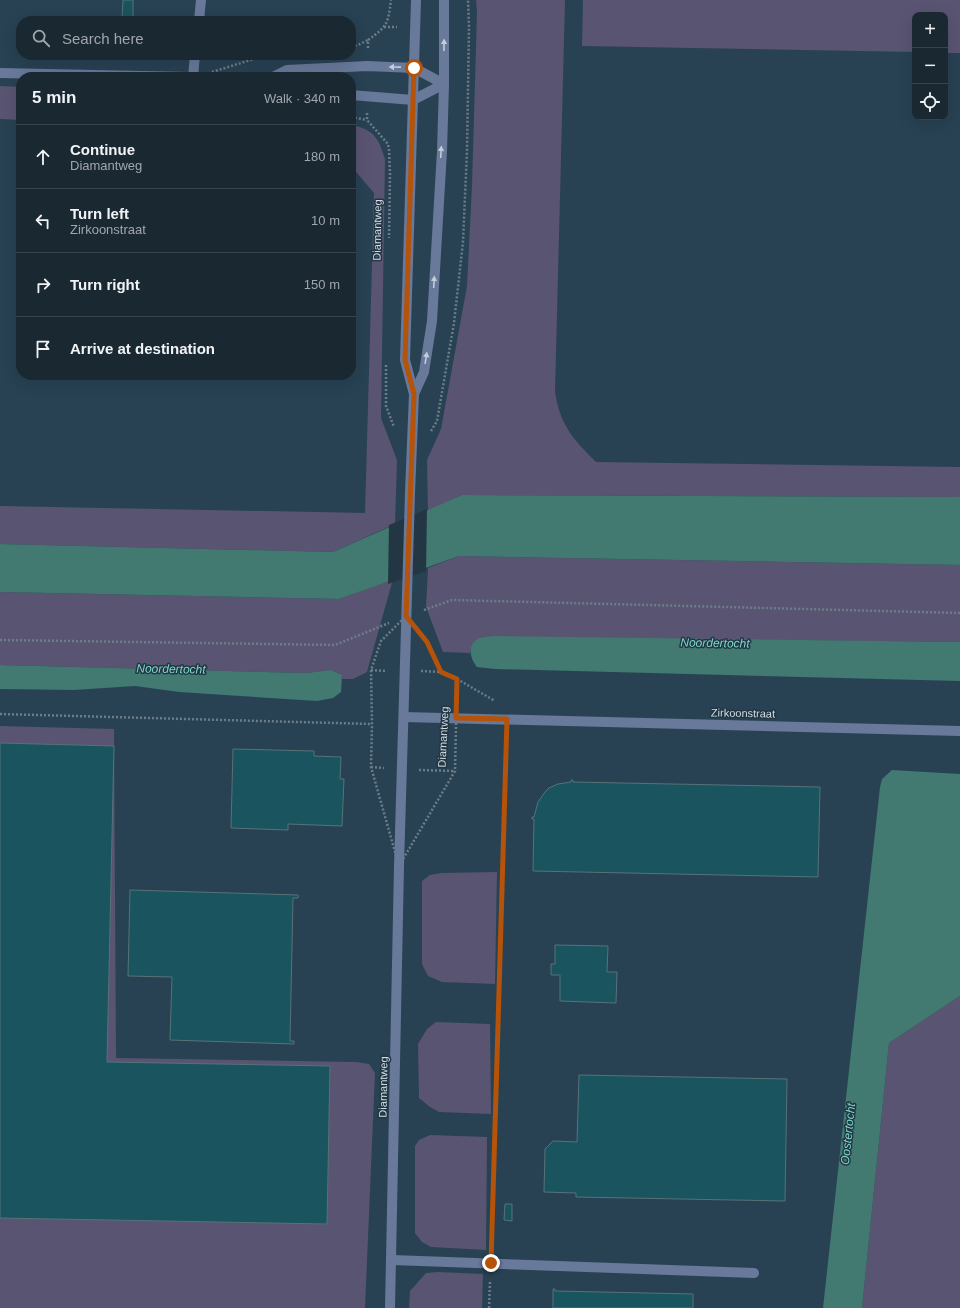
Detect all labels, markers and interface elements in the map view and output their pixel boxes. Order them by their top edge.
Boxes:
map controls [912,12,948,120]
button: + [912,12,948,48]
search box [16,16,356,60]
icon: search [30,27,52,49]
text: Search here [62,30,144,47]
one-way arrow [441,38,447,51]
button: − [912,48,948,84]
route start [405,59,423,77]
one-way arrow [388,64,401,70]
button: locate [912,84,948,120]
text: 5 min [32,88,76,107]
text: Walk · 340 m [264,91,340,106]
text: Continue [70,141,135,158]
icon: ahead [32,146,54,168]
one-way arrow [438,146,445,158]
text: 180 m [304,149,340,164]
text: Diamantweg [70,158,142,173]
street label: Diamantweg [370,199,384,261]
text: Turn left [70,205,129,222]
icon: left [32,210,54,232]
text: 10 m [311,213,340,228]
text: Zirkoonstraat [70,222,146,237]
icon: right [32,274,54,296]
text: Turn right [70,276,140,293]
one-way arrow [431,276,438,288]
text: 150 m [304,277,340,292]
icon: arrive [32,338,54,360]
text: Arrive at destination [70,340,215,357]
one-way arrow [423,352,429,365]
water label: Noordertocht [680,635,750,651]
water label: Noordertocht [136,661,206,677]
street label: Diamantweg [435,706,451,768]
street label: Zirkoonstraat [711,706,775,720]
street label: Diamantweg [376,1056,390,1118]
water label: Oostertocht [838,1102,858,1166]
route end [482,1254,500,1272]

